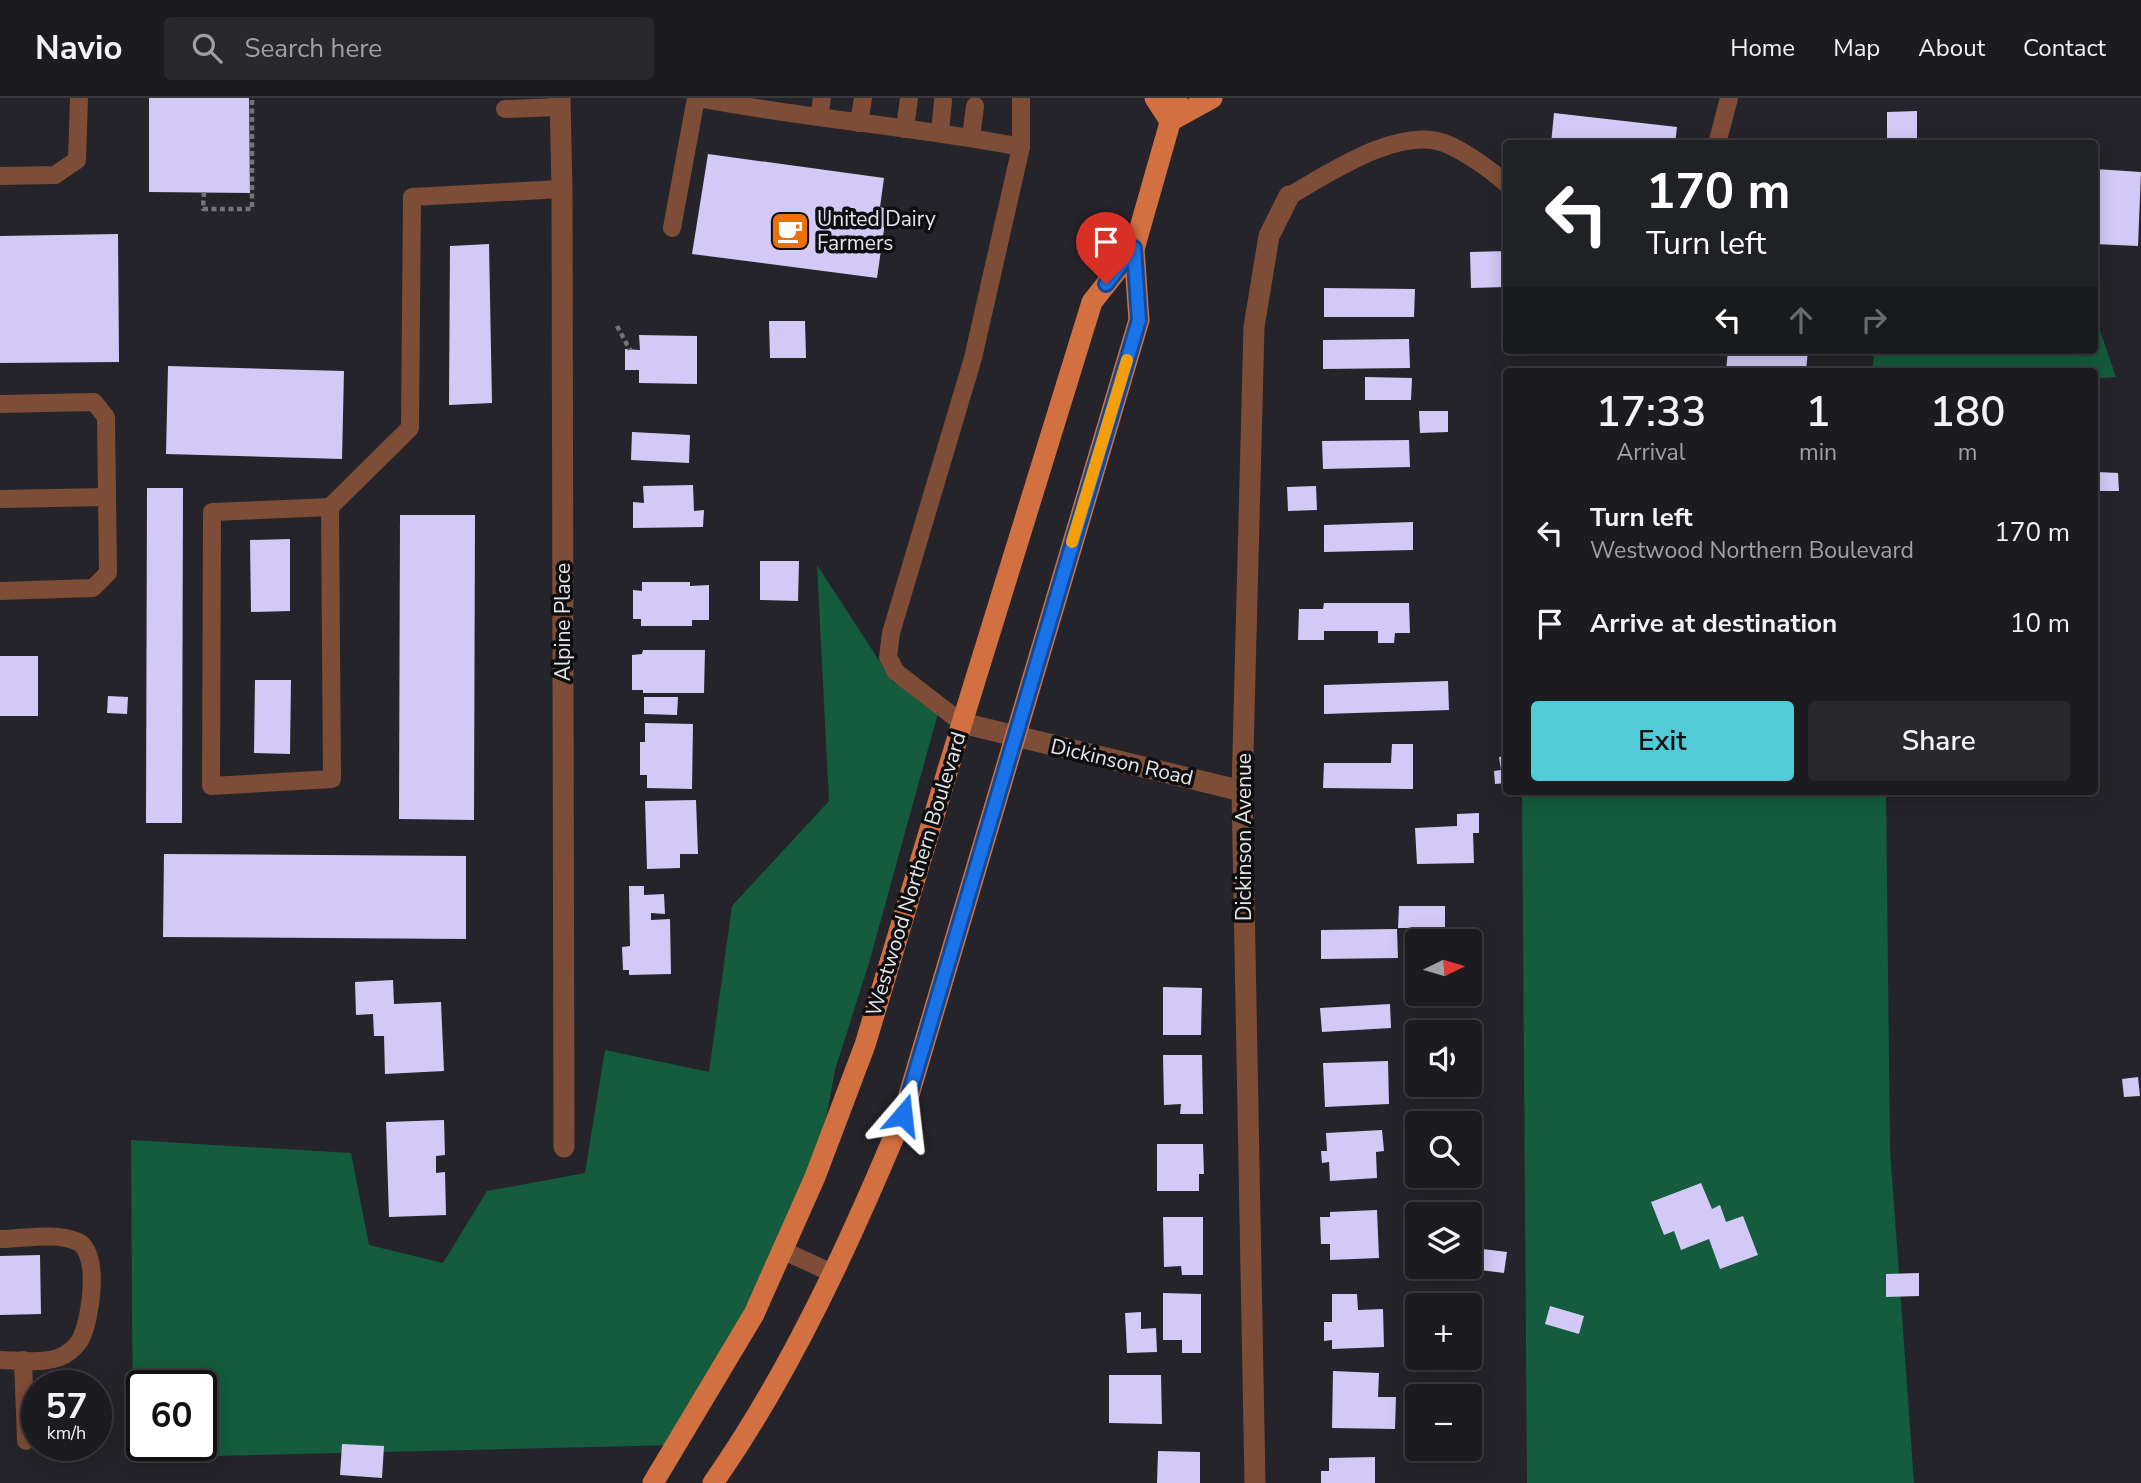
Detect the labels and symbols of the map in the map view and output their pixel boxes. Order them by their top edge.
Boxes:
place label: United Dairy Farmers [817,205,936,257]
cafe icon: United Dairy Farmers [769,210,811,252]
pin [1076,212,1136,284]
street label: Alpine Place [549,563,577,681]
street label: Westwood Northern Boulevard [859,728,973,1020]
street label: Dickinson Road [1048,732,1196,792]
street label: Dickinson Avenue [1230,753,1258,921]
north arrow [1405,929,1482,1006]
position arrow [866,1078,940,1152]
speed limit sign: 60 [126,1370,217,1461]

